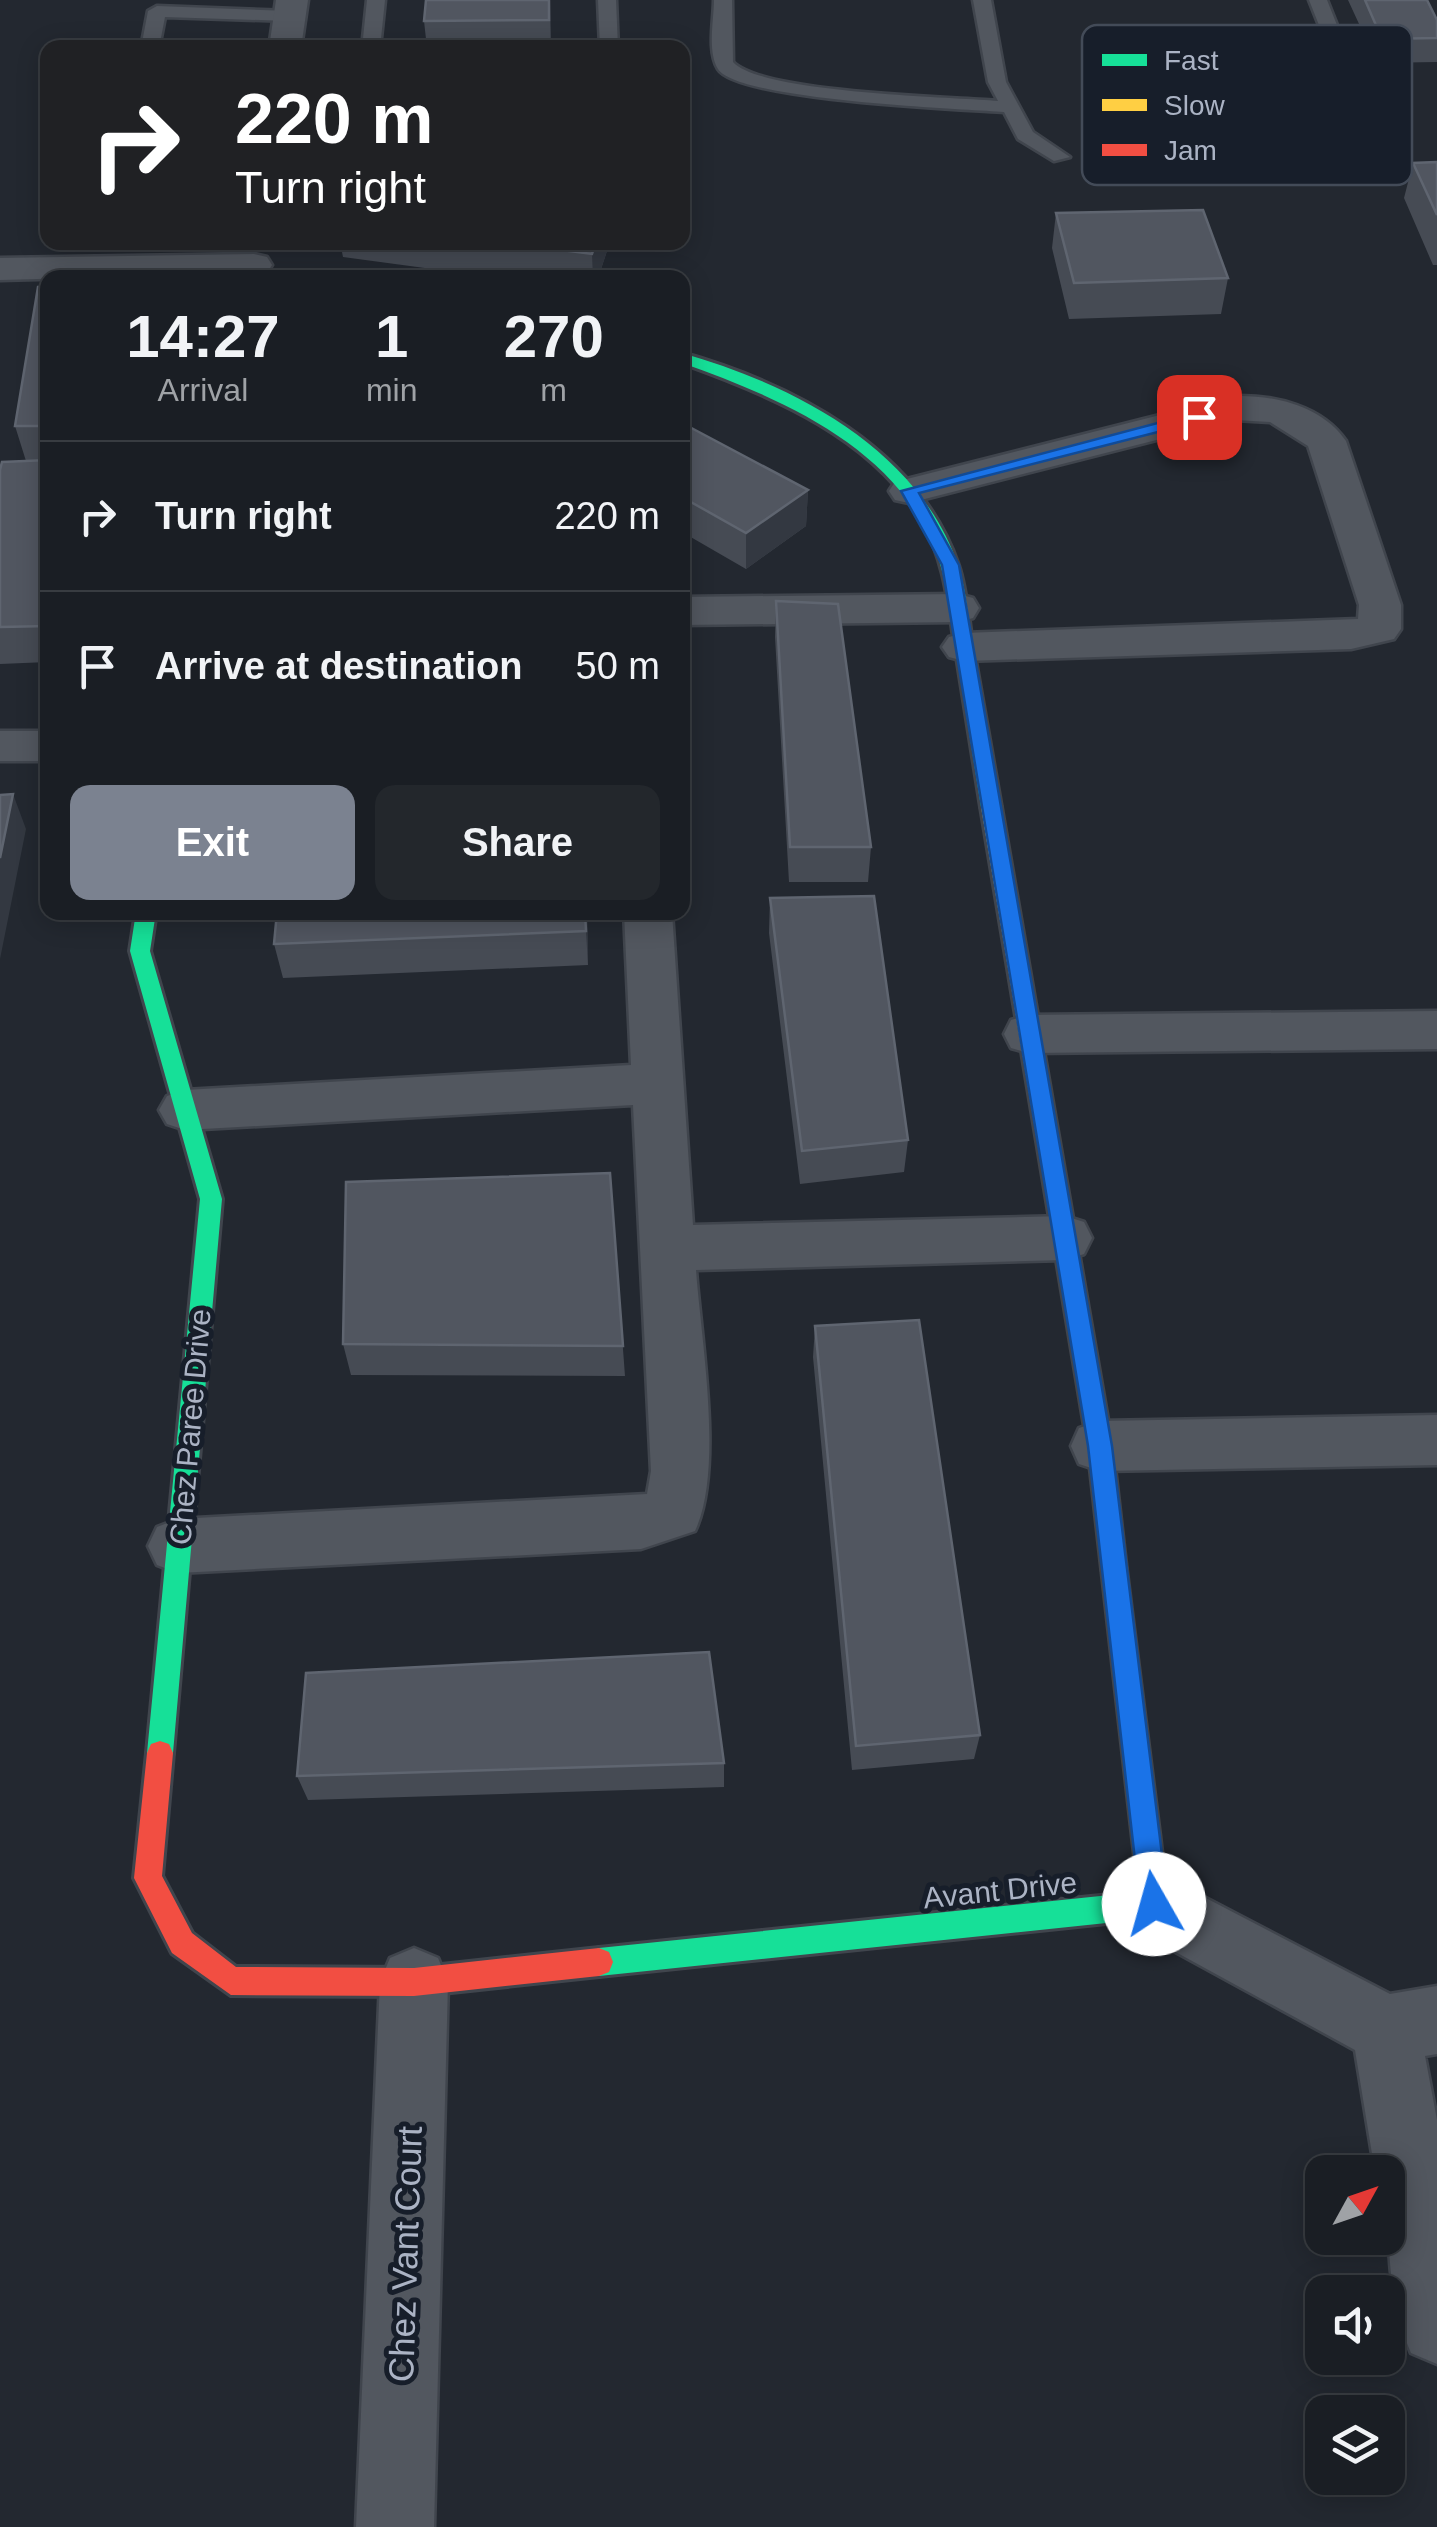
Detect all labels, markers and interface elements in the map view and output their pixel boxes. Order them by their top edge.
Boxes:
legend [1082,25,1412,185]
text: Fast [1164,45,1219,76]
icon: right [70,80,200,210]
text: 220 m [235,80,433,158]
text: Slow [1164,90,1225,121]
text: Jam [1164,135,1217,166]
text: Turn right [235,162,426,213]
text: 14:27 [126,303,280,370]
text: 1 [375,303,408,370]
text: 270 [504,303,604,370]
text: Arrival [158,372,248,408]
text: min [366,372,417,408]
text: m [540,372,567,408]
pin [1157,375,1242,460]
icon: arrive [1172,390,1227,445]
icon: right [70,489,125,544]
text: Turn right [155,495,332,537]
text: 220 m [554,495,660,537]
icon: arrive [70,639,125,694]
text: Arrive at destination [155,645,522,687]
text: 50 m [576,645,660,687]
button: Exit [70,785,355,900]
button: Share [375,785,660,900]
street label: Chez Paree Drive [163,1308,217,1546]
position arrow [1102,1852,1206,1956]
street label: Avant Drive [921,1866,1079,1914]
street label: Chez Vant Court [381,2125,429,2383]
north arrow [1305,2155,1405,2255]
map controls [1305,2155,1405,2495]
button: sound [1305,2275,1405,2375]
button: layers [1305,2395,1405,2495]

